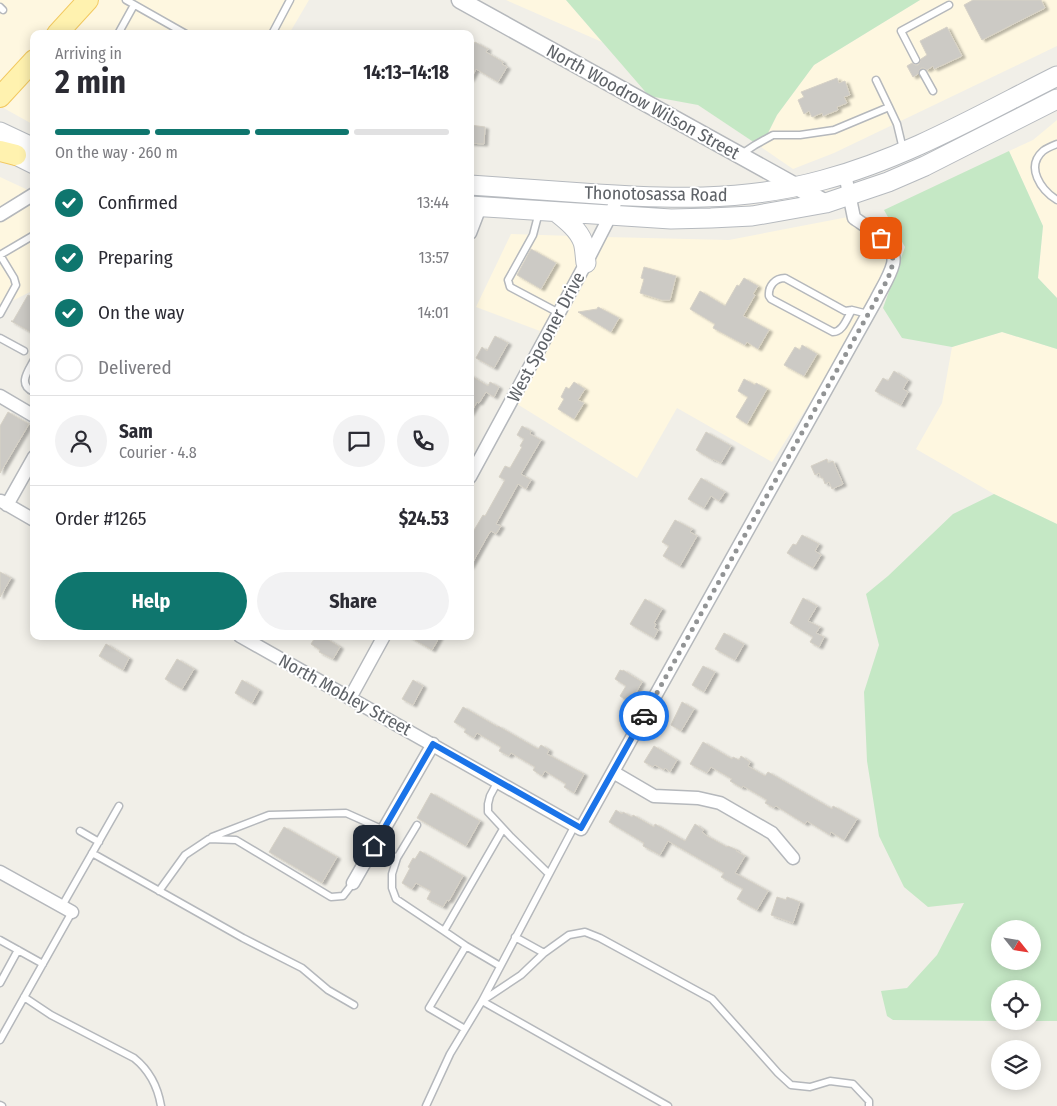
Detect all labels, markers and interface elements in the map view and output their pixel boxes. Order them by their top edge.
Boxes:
street label: North Woodrow Wilson Street [543,40,743,164]
text: Arriving in [55,44,122,63]
text: 14:13–14:18 [363,61,449,84]
text: 2 min [55,63,126,101]
text: On the way · 260 m [55,143,178,162]
street label: Thonotosassa Road [584,182,728,206]
icon: check [55,189,83,217]
text: Confirmed [98,191,178,214]
text: 13:44 [417,193,449,212]
pin [860,217,902,259]
icon: bag [867,224,895,252]
icon: check [55,244,83,272]
text: Preparing [98,246,173,269]
text: 13:57 [419,248,449,267]
street label: West Spooner Drive [502,268,590,406]
icon: check [55,299,83,327]
text: On the way [98,301,184,324]
text: 14:01 [417,303,449,322]
text: Delivered [98,356,172,379]
button: person [55,415,107,467]
button: chat [333,415,385,467]
button: phone [397,415,449,467]
text: Sam [119,420,153,443]
text: Courier · 4.8 [119,443,197,462]
text: Order #1265 [55,507,147,530]
text: $24.53 [399,507,449,530]
button: Help [55,572,247,630]
button: Share [257,572,449,630]
street label: North Mobley Street [275,649,415,741]
courier [619,691,669,741]
icon: car [630,702,658,730]
pin [353,825,395,867]
icon: home [360,832,388,860]
north arrow [991,920,1041,970]
map controls [991,920,1041,1090]
button: locate [991,980,1041,1030]
button: layers [991,1040,1041,1090]

